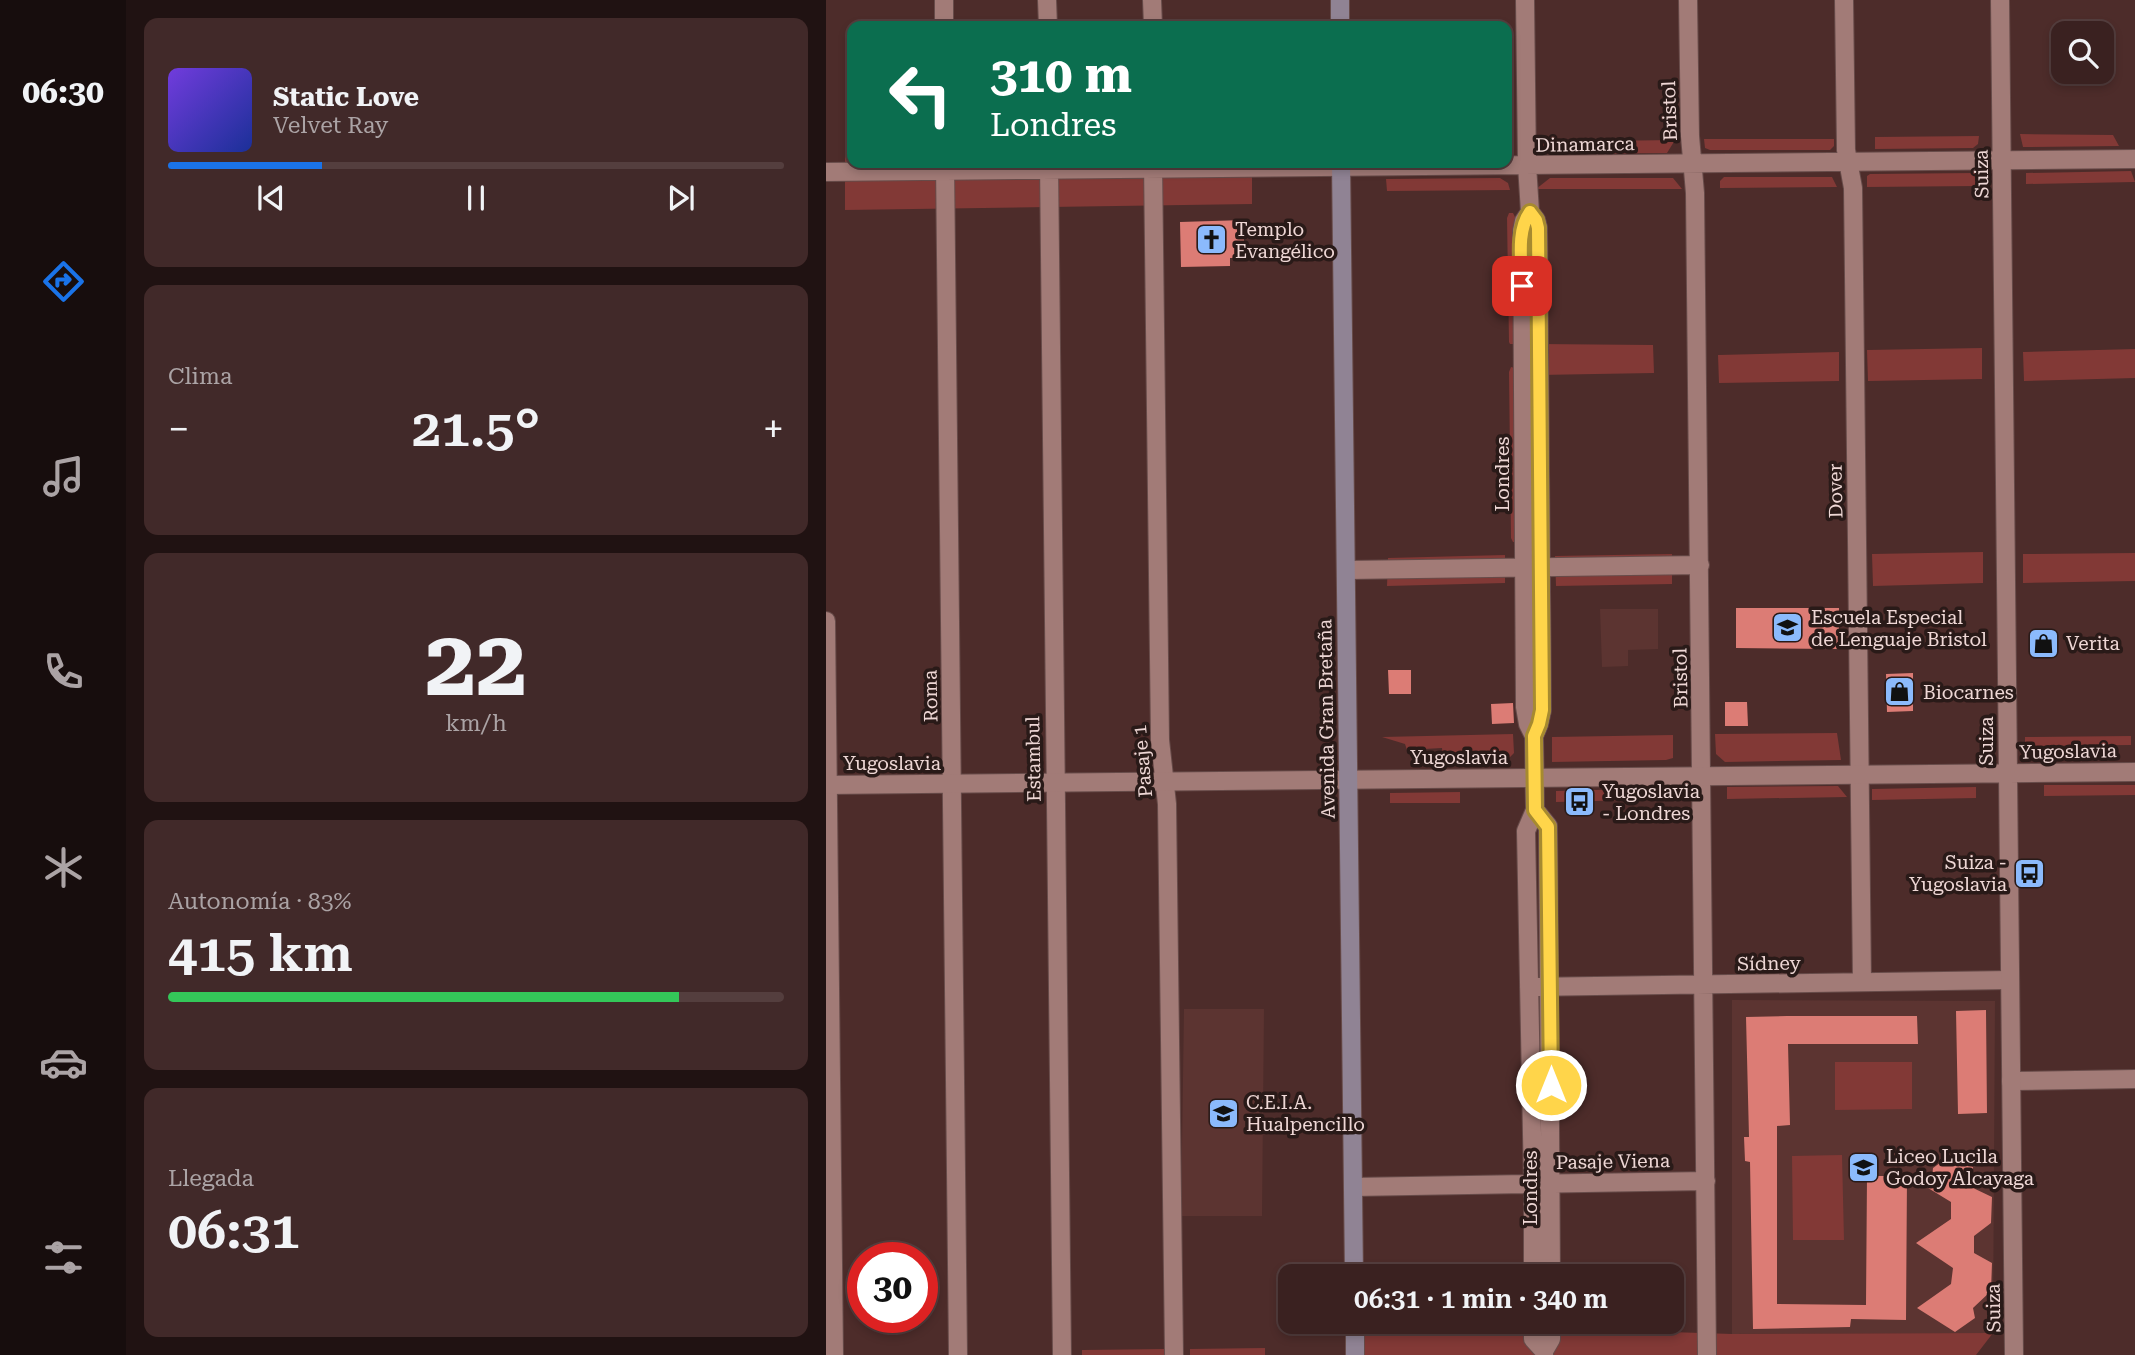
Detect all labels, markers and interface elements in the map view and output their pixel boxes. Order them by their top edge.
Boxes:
map controls [2051,21,2114,84]
button: search [2051,21,2114,84]
text: 310 m [990,47,1132,104]
icon: left [875,49,966,140]
text: 06:30 [22,73,104,111]
street label: Bristol [1657,80,1682,141]
text: Static Love [273,82,419,112]
text: Londres [990,106,1116,144]
text: Velvet Ray [273,112,388,139]
street label: Dinamarca [1535,132,1636,157]
street label: Suiza [1970,149,1993,199]
icon: previous [252,179,290,217]
icon: pause [457,179,495,217]
icon: next [662,179,700,217]
place label: Templo Evangélico [1235,218,1335,263]
church icon: Templo Evangélico [1195,223,1229,257]
pin [1492,256,1552,316]
icon: directions [39,257,88,306]
icon: arrive [1503,267,1541,305]
text: Clima [168,363,232,390]
text: 21.5° [412,398,540,459]
text: − [168,407,189,451]
text: + [763,407,784,451]
street label: Londres [1491,436,1514,512]
icon: music [39,452,88,501]
street label: Dover [1824,463,1847,519]
place label: Escuela Especial de Lenguaje Bristol [1811,606,1987,651]
text: 22 [425,611,527,717]
school or university icon: Escuela Especial de Lenguaje Bristol [1771,611,1805,645]
street label: Avenida Gran Bretaña [1313,618,1340,819]
shop icon: Verita [2026,626,2060,660]
place label: Verita [2066,632,2121,655]
icon: phone [39,647,88,696]
street label: Bristol [1668,648,1693,708]
street label: Roma [919,669,942,722]
shop icon: Biocarnes [1883,675,1917,709]
place label: Biocarnes [1923,681,2014,704]
text: km/h [445,710,507,737]
street label: Estambul [1021,716,1046,802]
street label: Suiza [1975,716,1998,765]
street label: Pasaje 1 [1128,724,1157,798]
street label: Yugoslavia [2019,739,2118,764]
street label: Yugoslavia [1410,746,1509,769]
street label: Yugoslavia [843,752,942,775]
place label: Yugoslavia - Londres [1602,780,1701,825]
bus stop icon: Yugoslavia - Londres [1562,785,1596,819]
icon: climate [39,843,88,892]
place label: Suiza - Yugoslavia [1909,851,2008,896]
bus stop icon: Suiza - Yugoslavia [2013,856,2047,890]
text: Autonomía · 83% [168,888,352,915]
text: 415 km [168,923,353,984]
street label: Sídney [1737,951,1802,976]
icon: car [39,1038,88,1087]
position arrow [1514,1048,1588,1122]
place label: C.E.I.A. Hualpencillo [1246,1091,1365,1136]
school or university icon: C.E.I.A. Hualpencillo [1206,1096,1240,1130]
place label: Liceo Lucila Godoy Alcayaga [1886,1145,2035,1190]
street label: Pasaje Viena [1556,1149,1671,1174]
street label: Londres [1519,1150,1542,1226]
school or university icon: Liceo Lucila Godoy Alcayaga [1846,1150,1880,1184]
text: Llegada [168,1165,254,1192]
text: 06:31 [168,1200,300,1261]
icon: filters [39,1233,88,1282]
speed limit sign: 30 [847,1242,938,1333]
street label: Suiza [1982,1283,2005,1333]
text: 06:31 · 1 min · 340 m [1354,1284,1608,1314]

